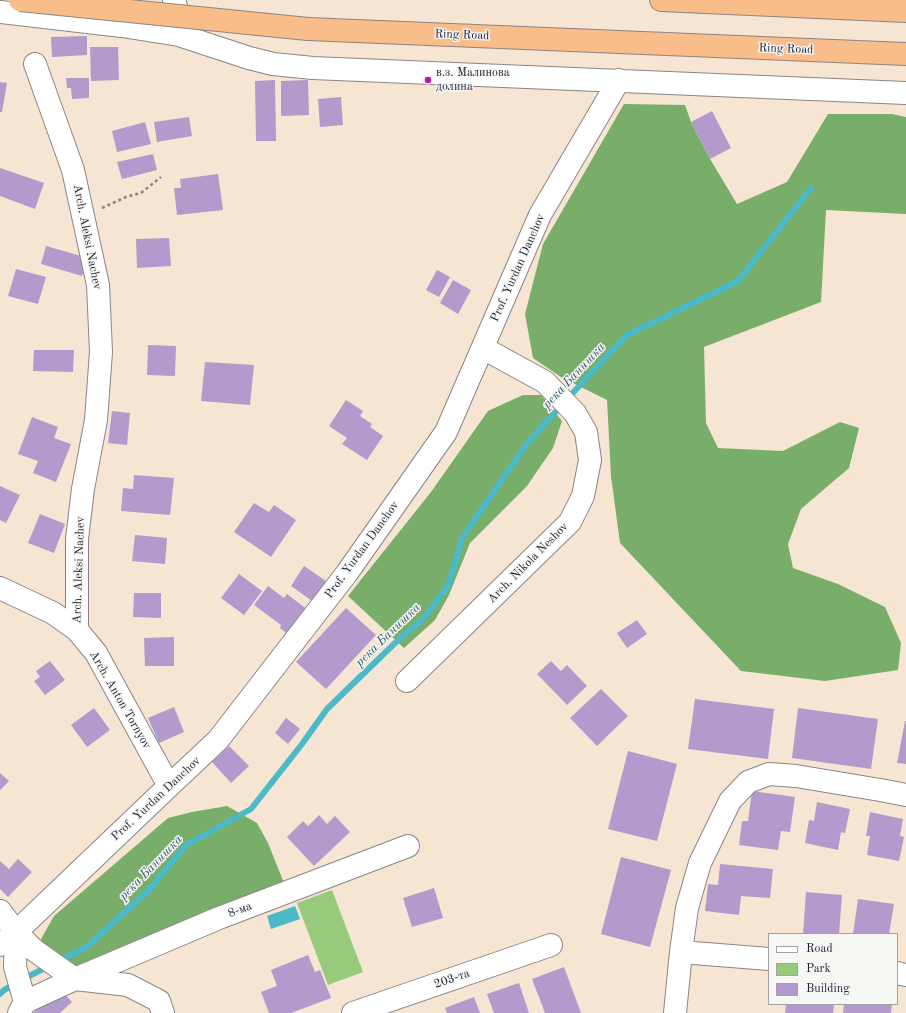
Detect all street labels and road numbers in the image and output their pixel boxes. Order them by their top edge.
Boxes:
street label: Ring Road [434,27,490,43]
street label: Ring Road [758,41,814,57]
street label: Arch. Aleksi Nachev [70,183,104,291]
street label: Prof. Yurdan Danchov [488,212,548,324]
street label: Prof. Yurdan Danchov [322,499,402,601]
street label: Arch. Aleksi Nachev [70,516,88,624]
street label: Arch. Nikola Neshov [485,520,571,606]
street label: Arch. Anton Tornyov [86,648,154,752]
street label: Prof. Yurdan Danchov [108,754,204,844]
street label: 8-ма [226,899,254,921]
street label: 203-та [432,966,472,992]

